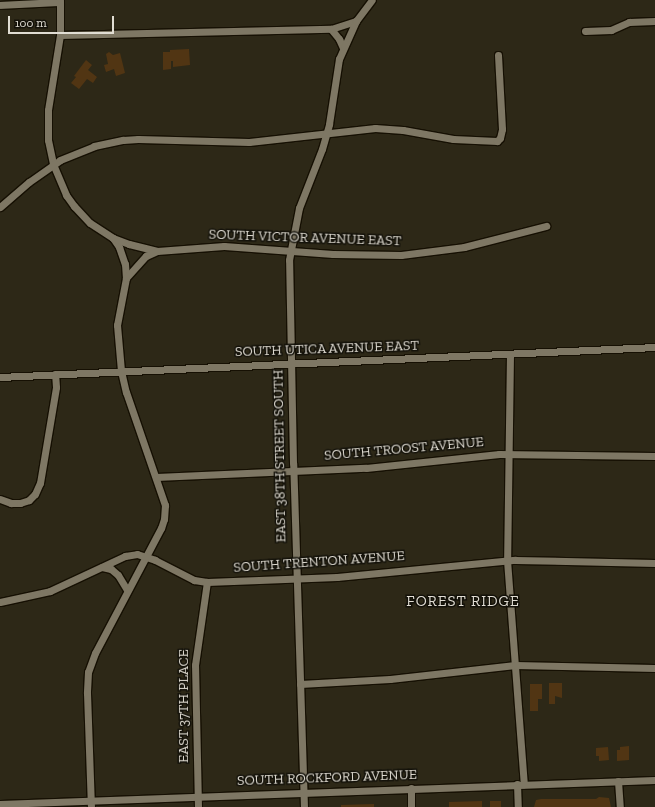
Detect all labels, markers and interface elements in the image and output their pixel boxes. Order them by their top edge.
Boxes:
scale bar [10,8,116,34]
text: 100 m [15,16,47,30]
street label: SOUTH VICTOR AVENUE EAST [208,226,402,250]
street label: SOUTH UTICA AVENUE EAST [234,337,420,361]
street label: EAST 38TH STREET SOUTH [270,369,290,543]
street label: SOUTH TROOST AVENUE [323,434,485,464]
street label: SOUTH TRENTON AVENUE [233,548,405,576]
district label: FOREST RIDGE [406,593,520,611]
street label: EAST 37TH PLACE [176,649,192,763]
street label: SOUTH ROCKFORD AVENUE [237,766,417,790]

